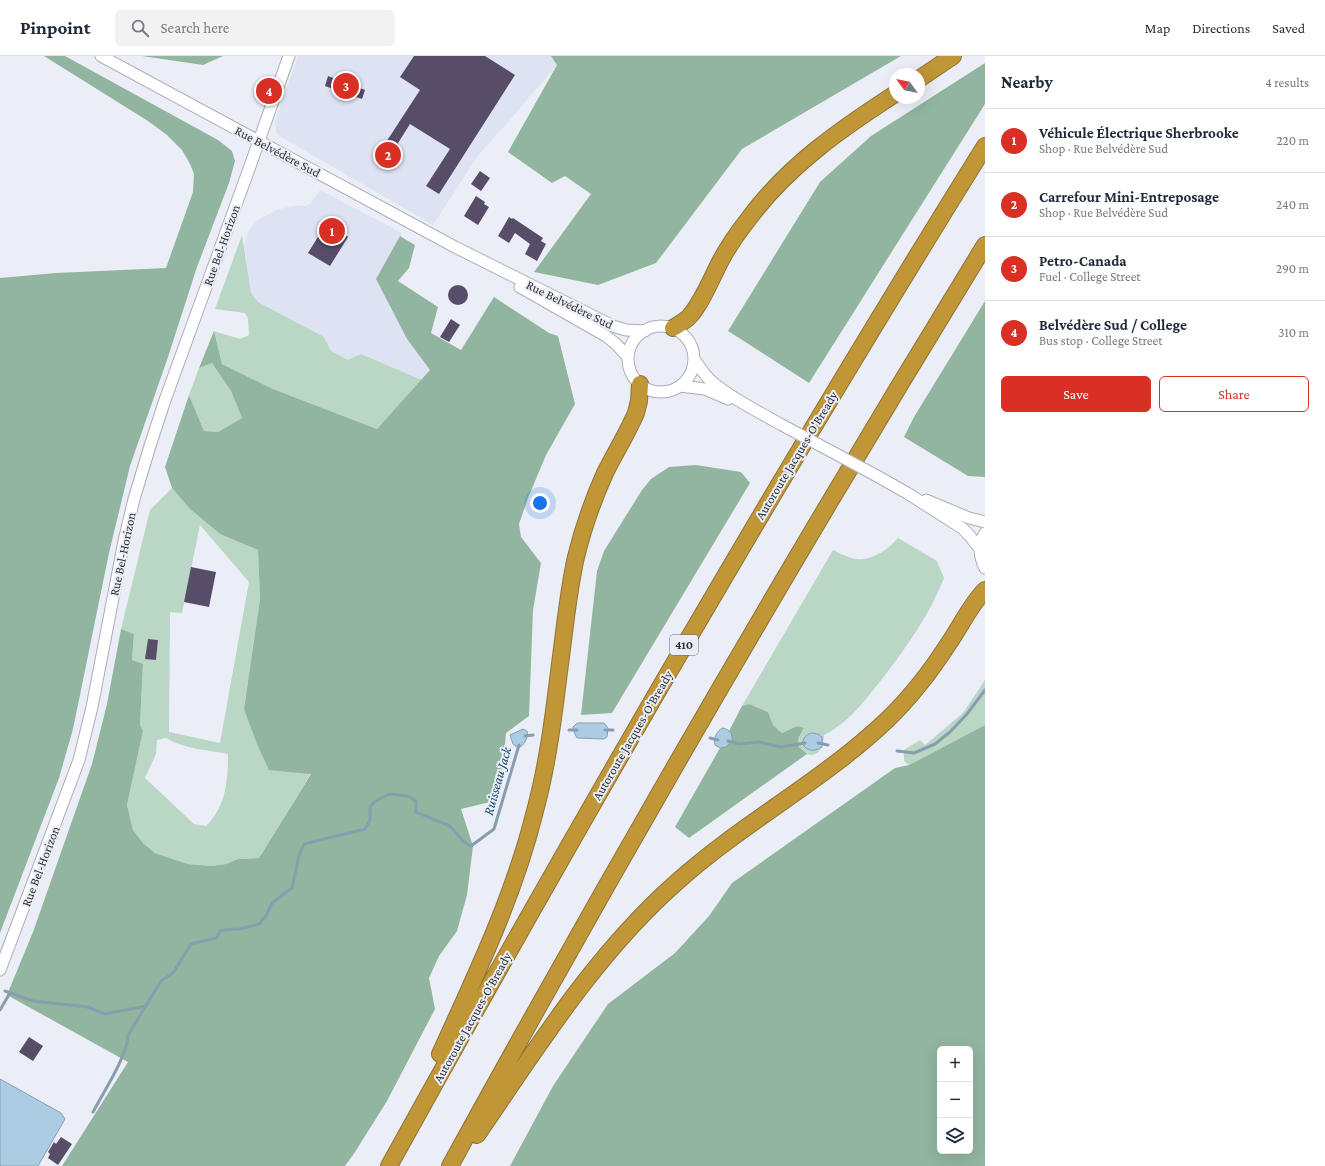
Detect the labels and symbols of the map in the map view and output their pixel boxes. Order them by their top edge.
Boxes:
north arrow [889,68,925,104]
pin: 3 [333,71,359,101]
pin: 4 [256,76,282,106]
street label: Rue Belvédère Sud [232,123,323,180]
pin: 2 [375,140,401,170]
street label: Rue Bel-Horizon [200,203,243,288]
pin: 1 [319,216,345,246]
street label: Rue Belvédère Sud [524,277,616,332]
street label: Autoroute Jacques-O'Bready [752,388,841,522]
your location [530,493,550,513]
street label: Rue Bel-Horizon [106,511,139,597]
road number: 410 [670,635,698,655]
street label: Autoroute Jacques-O'Bready [589,667,676,803]
water label: Ruisseau Jack [480,744,515,817]
street label: Rue Bel-Horizon [18,824,63,909]
street label: Autoroute Jacques-O'Bready [430,948,515,1085]

